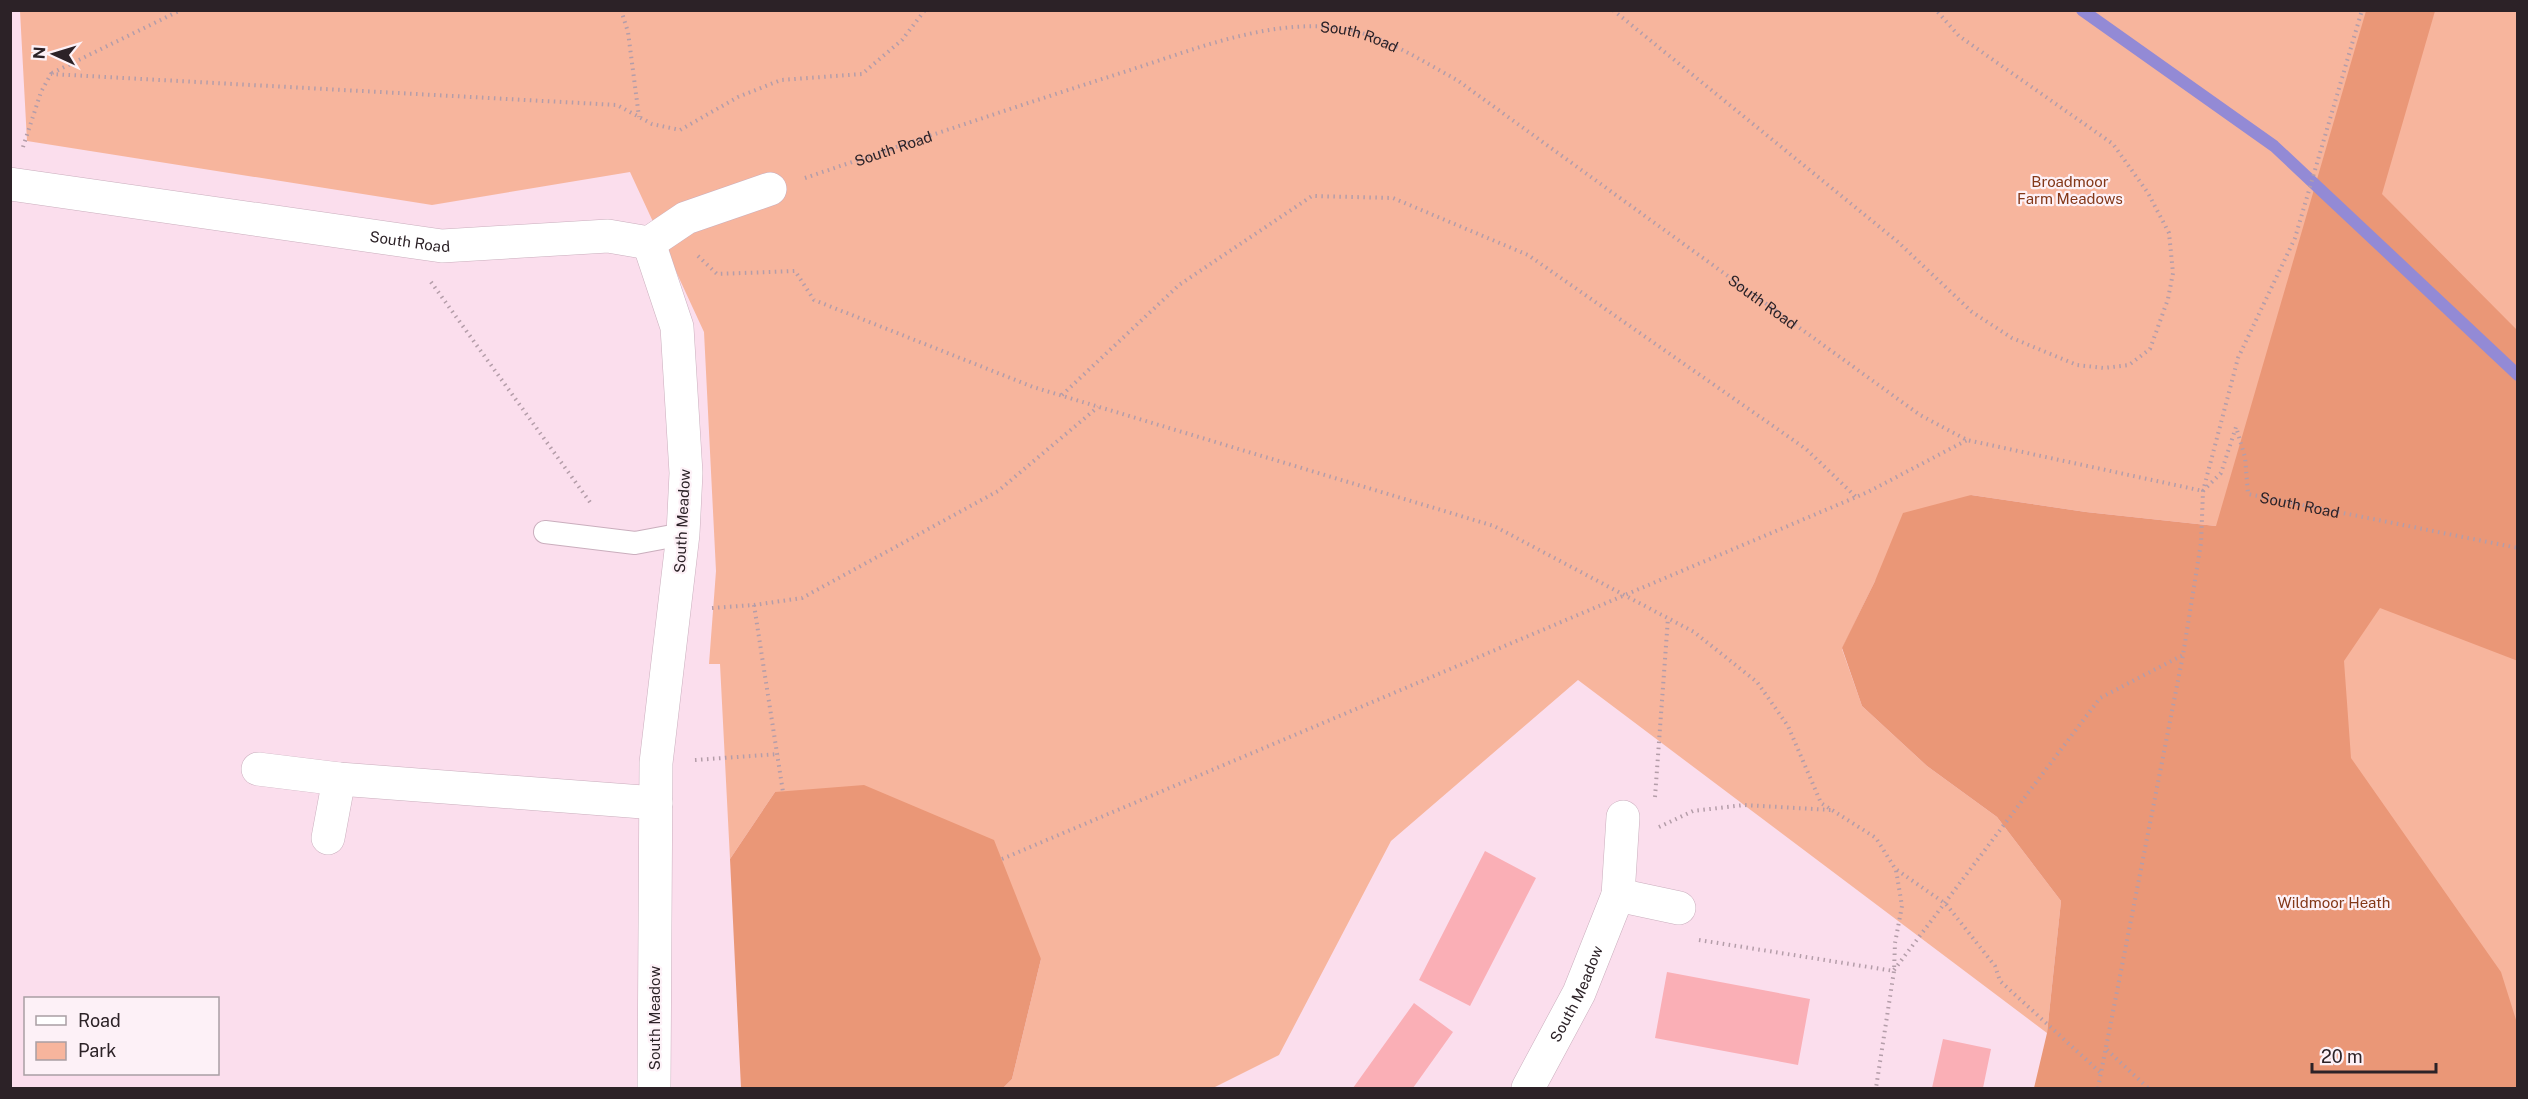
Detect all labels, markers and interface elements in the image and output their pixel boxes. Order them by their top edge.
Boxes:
street label: South Road [1320,18,1401,55]
north arrow [24,24,84,84]
text: N [30,46,49,60]
street label: South Road [852,127,934,169]
park label: Broadmoor Farm Meadows [2017,173,2123,207]
street label: South Road [369,227,451,255]
street label: South Road [1725,271,1801,332]
street label: South Meadow [671,468,693,573]
street label: South Road [2258,488,2341,521]
park label: Wildmoor Heath [2277,894,2391,911]
street label: South Meadow [1546,943,1606,1045]
street label: South Meadow [646,966,663,1070]
legend [24,997,219,1075]
text: Road [78,1010,121,1031]
scale bar [2312,1036,2436,1074]
text: Park [78,1040,116,1061]
text: 20 m [2321,1046,2363,1067]

